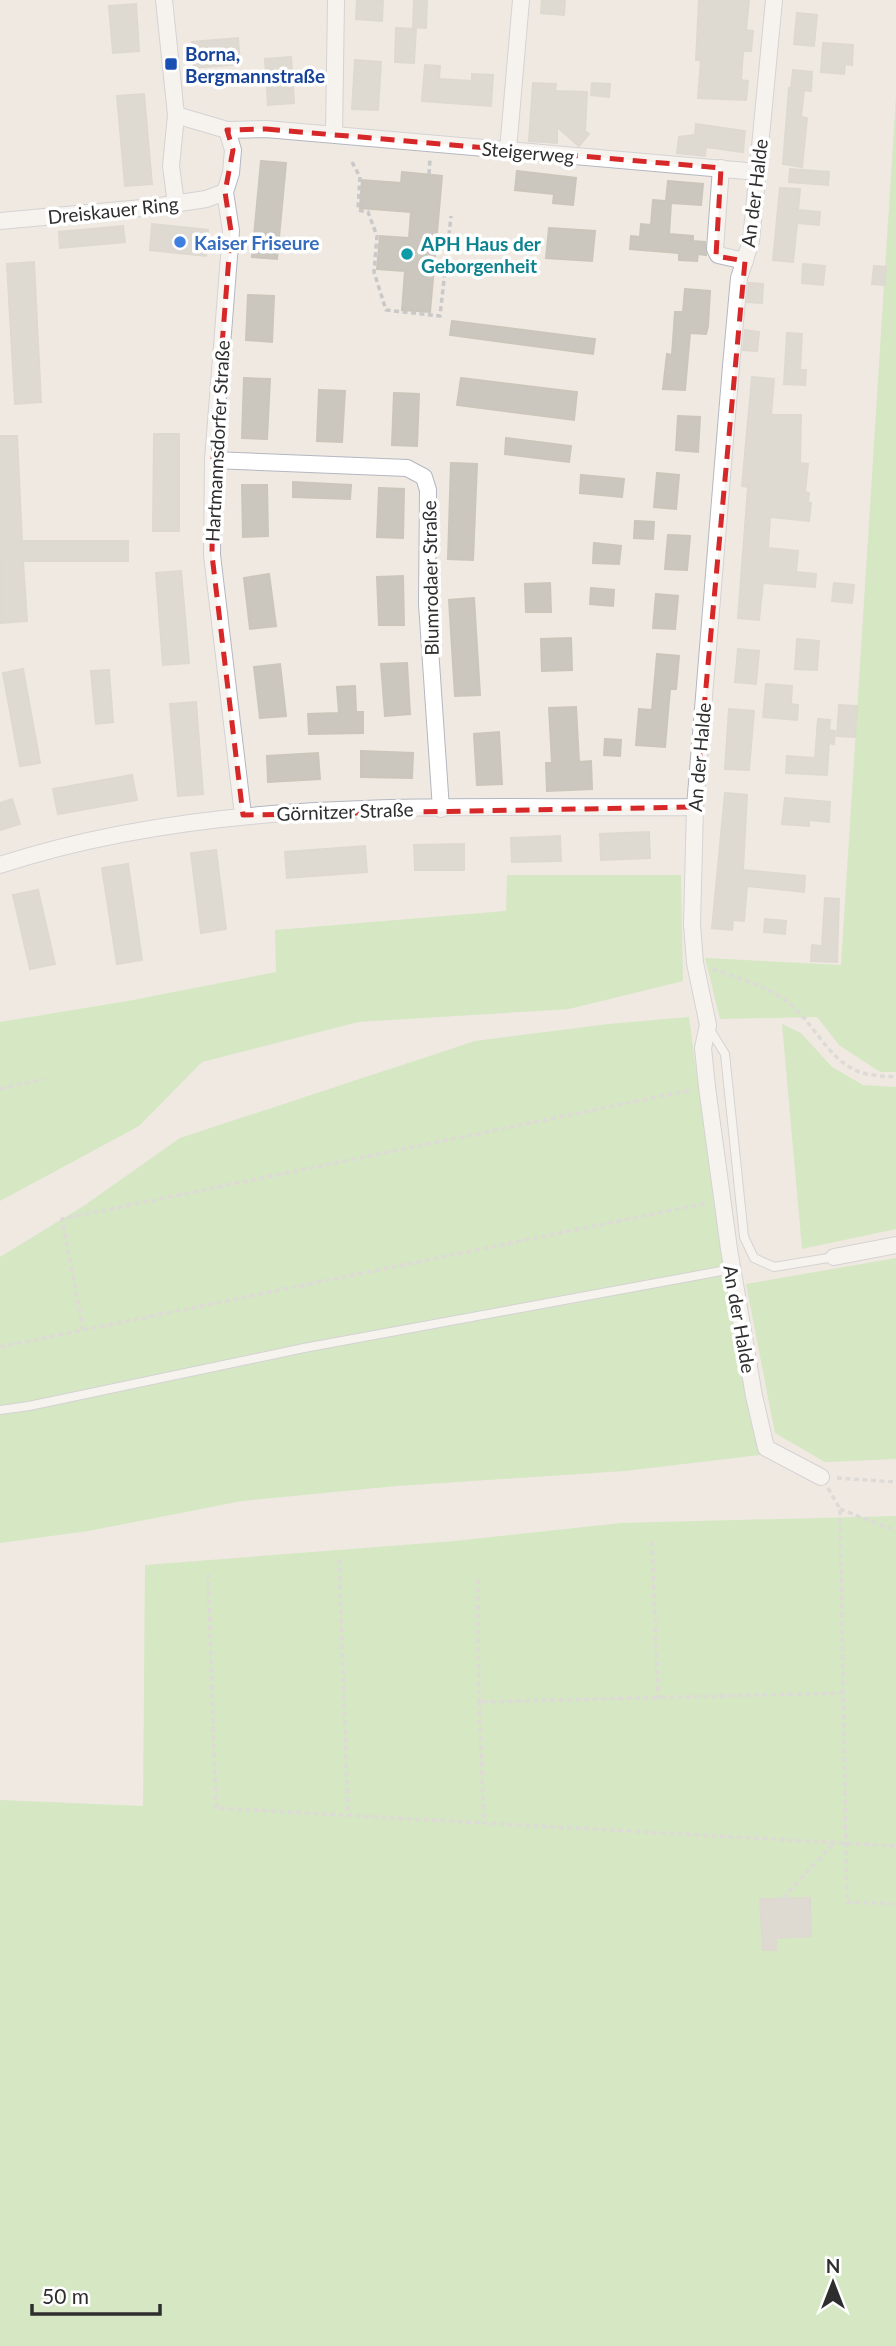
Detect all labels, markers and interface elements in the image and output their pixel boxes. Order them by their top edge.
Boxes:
place label: Borna, Bergmannstraße [185,42,325,87]
marker: Borna, Bergmannstraße [163,56,179,72]
street label: Steigerweg [481,137,575,168]
street label: An der Halde [736,137,772,249]
street label: Dreiskauer Ring [46,192,180,228]
place label: Kaiser Friseure [194,231,319,254]
place label: APH Haus der Geborgenheit [420,232,542,277]
marker: Kaiser Friseure [172,234,188,250]
marker: APH Haus der Geborgenheit [399,246,415,262]
street label: Hartmannsdorfer Straße [200,340,234,542]
street label: Blumrodaer Straße [417,500,443,656]
street label: An der Halde [683,702,715,812]
street label: Görnitzer Straße [276,797,414,825]
street label: An der Halde [719,1263,761,1375]
north arrow [798,2248,868,2318]
text: N [826,2254,840,2277]
scale bar [32,2272,159,2316]
text: 50 m [42,2283,89,2308]

